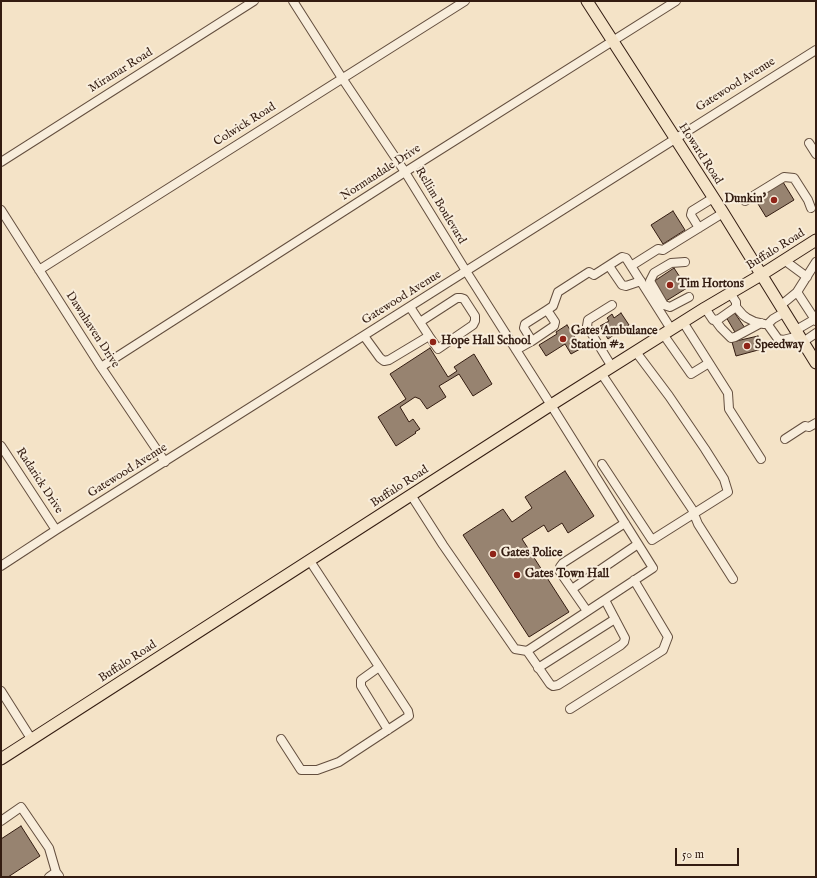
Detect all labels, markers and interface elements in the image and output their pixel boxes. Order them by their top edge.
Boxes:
street label: Miramar Road [86,46,156,96]
street label: Gatewood Avenue [694,55,778,115]
street label: Colwick Road [211,100,279,150]
street label: Howard Road [675,121,725,187]
street label: Normandale Drive [338,142,424,204]
street label: Rellim Boulevard [411,165,469,247]
place label: Dunkin' [724,193,766,207]
marker: Dunkin' [769,195,779,205]
street label: Buffalo Road [744,226,808,274]
street label: Gatewood Avenue [360,268,444,328]
place label: Tim Hortons [678,278,744,292]
marker: Tim Hortons [665,280,675,290]
street label: Dawnhaven Drive [62,289,122,371]
place label: Gates Ambulance Station #2 [571,325,658,353]
marker: Gates Ambulance Station #2 [558,334,568,344]
place label: Hope Hall School [441,335,531,349]
marker: Hope Hall School [428,337,438,347]
place label: Speedway [755,339,804,353]
marker: Speedway [742,341,752,351]
street label: Gatewood Avenue [86,441,170,501]
street label: Radarick Drive [12,445,66,517]
street label: Buffalo Road [368,463,432,511]
place label: Gates Police [501,547,562,561]
marker: Gates Police [488,549,498,559]
place label: Gates Town Hall [525,568,609,582]
marker: Gates Town Hall [512,570,522,580]
street label: Buffalo Road [96,638,160,686]
scale bar [677,840,741,866]
text: 50 m [682,847,704,862]

